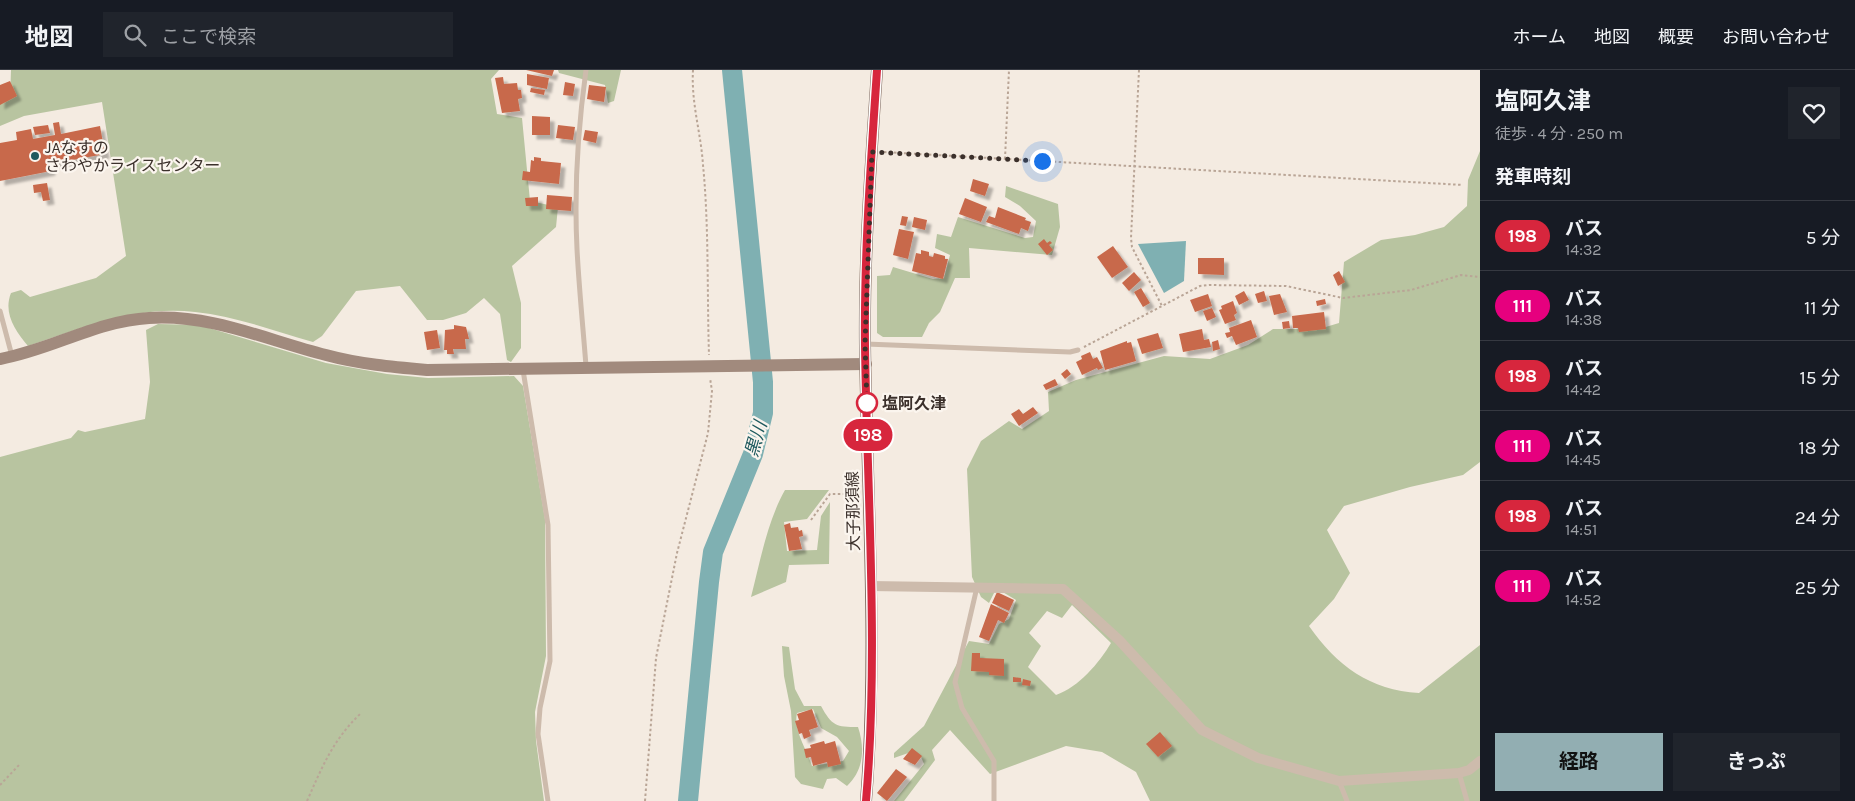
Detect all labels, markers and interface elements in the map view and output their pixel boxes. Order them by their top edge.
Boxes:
search box [103,12,453,57]
icon: search [121,21,149,49]
text: 地図 [25,23,73,51]
text: ここで検索 [161,26,256,48]
text: ホーム [1513,26,1566,48]
text: 地図 [1594,26,1630,48]
text: 概要 [1658,26,1694,48]
text: お問い合わせ [1722,26,1830,48]
text: 塩阿久津 [1495,87,1591,115]
button: heart [1788,87,1840,139]
text: 徒歩 · 4 分 · 250 m [1495,124,1623,143]
place label: JAなすの さわやかライスセンター [45,138,221,175]
your location [1030,149,1055,174]
marker: JAなすの さわやかライスセンター [29,150,41,162]
text: 発車時刻 [1495,166,1571,188]
text: バス [1565,218,1603,240]
text: 198 [1508,225,1537,247]
text: 5 分 [1806,227,1840,249]
text: 14:32 [1565,240,1602,259]
text: バス [1565,288,1603,310]
text: 111 [1513,295,1532,317]
text: 11 分 [1804,297,1840,319]
text: 14:38 [1565,310,1602,329]
text: バス [1565,358,1603,380]
text: 198 [1508,365,1537,387]
text: 15 分 [1799,367,1840,389]
text: 14:42 [1565,380,1601,399]
marker: 塩阿久津 [856,392,878,414]
place label: 塩阿久津 [882,394,946,413]
water label: 黒川 [740,417,772,459]
line badge: 198 [839,419,897,451]
text: 198 [853,424,883,446]
text: バス [1565,428,1603,450]
text: 111 [1513,435,1532,457]
text: 18 分 [1799,437,1840,459]
text: 14:45 [1565,450,1601,469]
street label: 大子那須線 [843,471,863,551]
text: バス [1565,498,1603,520]
text: 198 [1508,505,1537,527]
text: 24 分 [1795,507,1840,529]
text: 14:51 [1565,520,1597,539]
text: バス [1565,568,1603,590]
text: 111 [1513,575,1532,597]
text: 25 分 [1795,577,1840,599]
text: 14:52 [1565,590,1601,609]
button: 経路 [1495,733,1663,791]
button: きっぷ [1673,733,1840,791]

